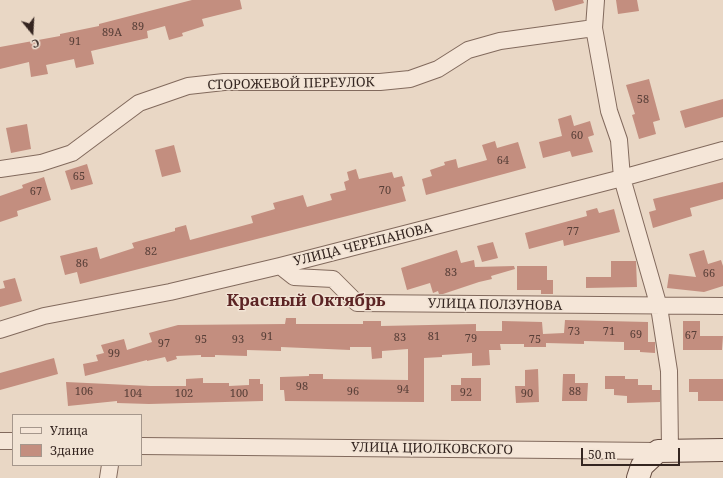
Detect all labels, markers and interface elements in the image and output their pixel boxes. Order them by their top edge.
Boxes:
north arrow [12,12,52,52]
house number: 89 [132,20,144,34]
house number: 89А [102,26,122,40]
house number: 91 [69,35,81,49]
text: С [30,36,42,52]
street label: СТОРОЖЕВОЙ ПЕРЕУЛОК [207,75,375,93]
house number: 58 [637,93,649,107]
house number: 60 [571,129,583,143]
house number: 64 [497,154,509,168]
house number: 65 [73,170,85,184]
house number: 70 [379,184,391,198]
house number: 67 [30,185,42,199]
street label: УЛИЦА ЧЕРЕПАНОВА [292,220,434,270]
house number: 77 [567,225,579,239]
house number: 82 [145,245,157,259]
house number: 86 [76,257,88,271]
house number: 83 [445,266,457,280]
house number: 66 [703,267,715,281]
district label: Красный Октябрь [226,291,386,311]
street label: УЛИЦА ПОЛЗУНОВА [428,296,562,314]
house number: 73 [568,325,580,339]
house number: 71 [603,325,615,339]
house number: 69 [630,328,642,342]
house number: 67 [685,329,697,343]
house number: 91 [261,330,273,344]
house number: 81 [428,330,440,344]
house number: 83 [394,331,406,345]
house number: 79 [465,332,477,346]
house number: 95 [195,333,207,347]
house number: 93 [232,333,244,347]
house number: 75 [529,333,541,347]
house number: 97 [158,337,170,351]
house number: 99 [108,347,120,361]
house number: 98 [296,380,308,394]
house number: 94 [397,383,409,397]
house number: 106 [75,385,93,399]
house number: 96 [347,385,359,399]
house number: 88 [569,385,581,399]
house number: 92 [460,386,472,400]
house number: 104 [124,387,142,401]
house number: 102 [175,387,193,401]
house number: 100 [230,387,248,401]
house number: 90 [521,387,533,401]
legend [12,414,142,466]
text: Улица [50,422,88,439]
street label: УЛИЦА ЦИОЛКОВСКОГО [351,440,513,458]
scale bar [583,440,682,466]
text: Здание [50,442,94,459]
text: 50 m [588,446,616,463]

